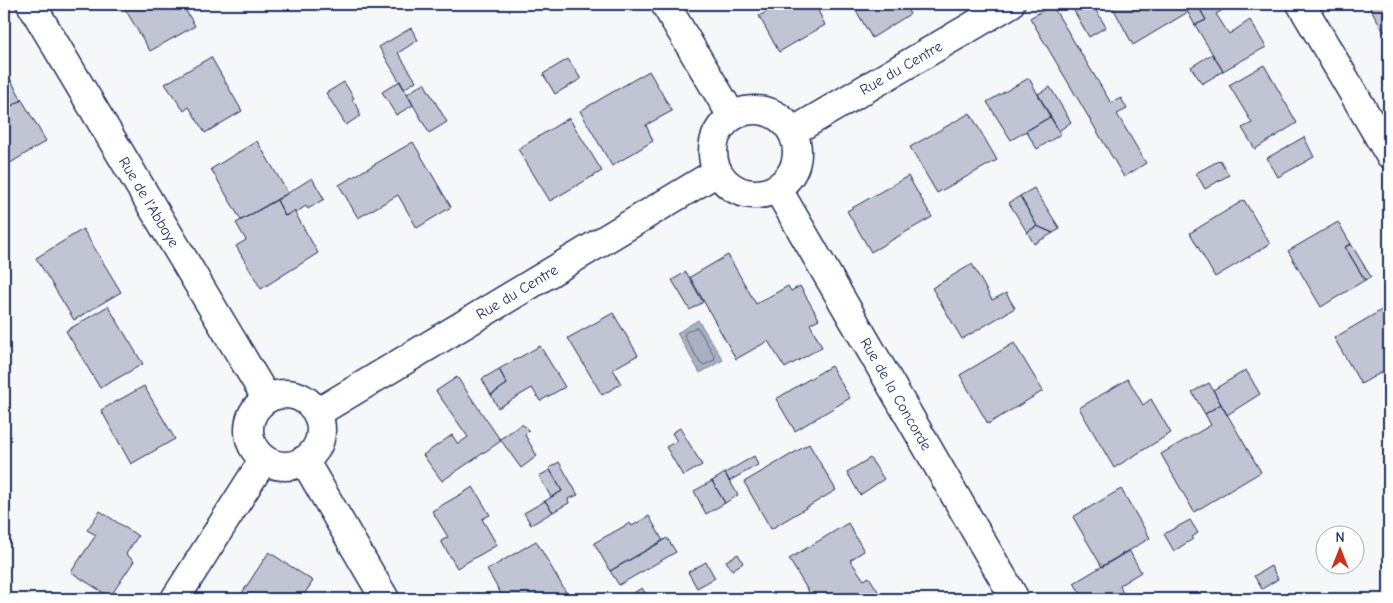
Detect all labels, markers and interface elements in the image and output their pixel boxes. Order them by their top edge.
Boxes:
street label: Rue du Centre [857,37,946,99]
street label: Rue de l'Abbaye [115,154,183,251]
street label: Rue du Centre [473,260,562,323]
street label: Rue de la Concorde [856,334,936,454]
north arrow [1316,526,1366,576]
text: N [1335,529,1345,546]

